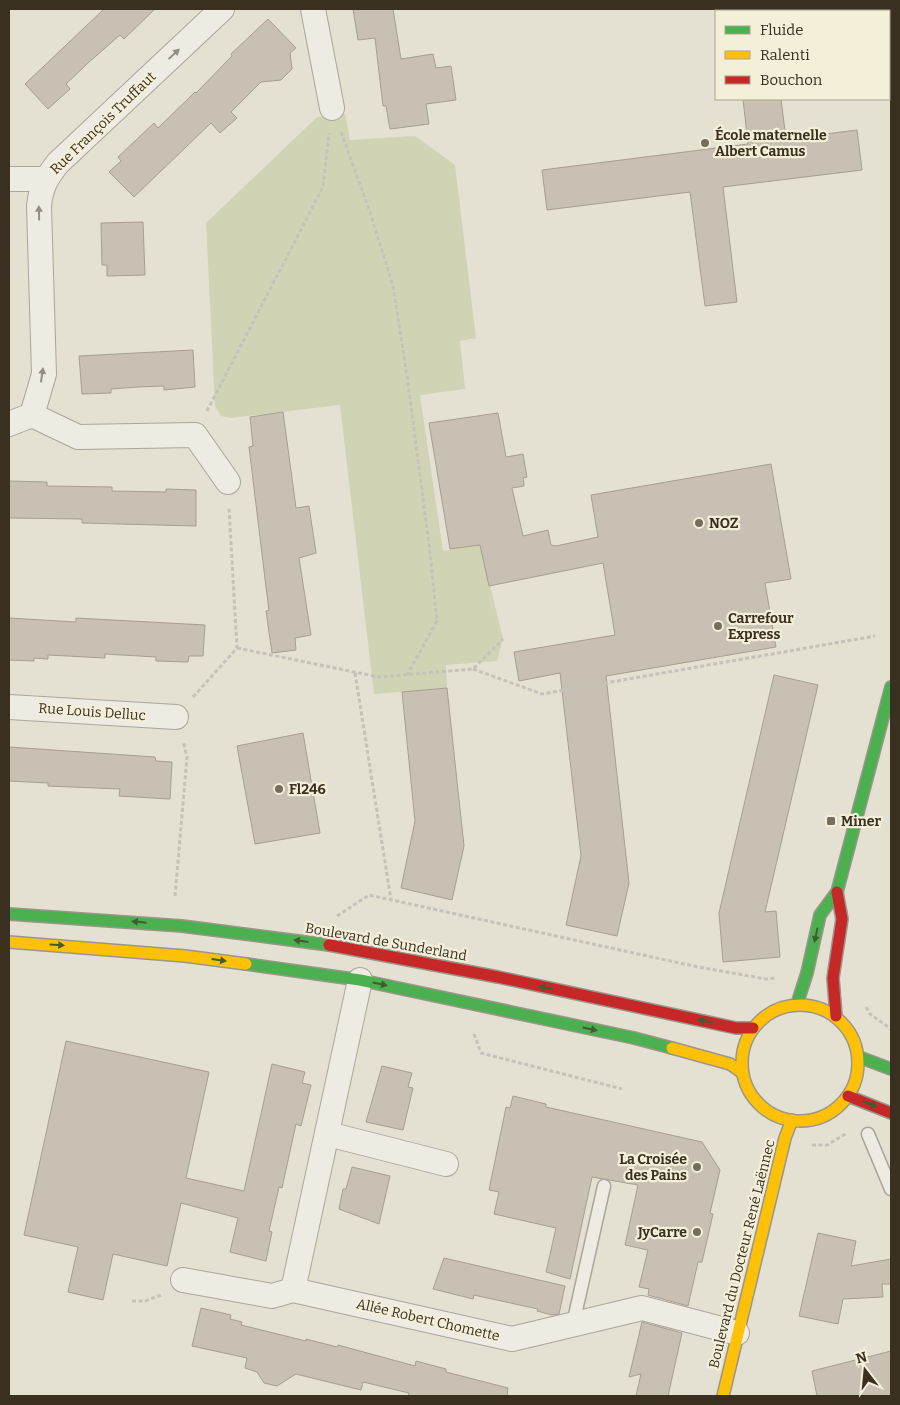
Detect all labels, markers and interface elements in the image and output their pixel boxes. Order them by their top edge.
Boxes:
legend [715,10,890,100]
text: Fluide [760,21,803,39]
text: Ralenti [760,46,810,64]
one-way arrow [168,48,180,60]
street label: Rue François Truffaut [47,68,159,178]
text: Bouchon [760,71,823,89]
place label: École maternelle Albert Camus [715,126,827,160]
marker: École maternelle Albert Camus [699,137,711,149]
one-way arrow [35,205,43,221]
one-way arrow [39,367,47,383]
place label: NOZ [709,515,739,532]
marker: NOZ [693,517,705,529]
place label: Carrefour Express [728,610,794,643]
marker: Carrefour Express [712,620,724,632]
street label: Rue Louis Delluc [38,700,146,724]
place label: Fl246 [289,781,326,798]
marker: Fl246 [273,783,285,795]
place label: Miner [841,813,881,830]
marker: Miner [825,815,837,827]
one-way arrow [131,918,147,926]
street label: Boulevard de Sunderland [304,919,468,965]
one-way arrow [812,927,820,942]
one-way arrow [292,937,308,945]
one-way arrow [50,942,66,950]
one-way arrow [211,956,227,964]
one-way arrow [372,980,387,988]
one-way arrow [539,984,554,992]
one-way arrow [698,1017,713,1025]
one-way arrow [583,1025,598,1033]
one-way arrow [863,1101,877,1109]
street label: Boulevard du Docteur René Laënnec [705,1138,779,1370]
place label: La Croisée des Pains [619,1151,687,1184]
marker: La Croisée des Pains [691,1161,703,1173]
place label: JyCarre [637,1224,687,1241]
marker: JyCarre [691,1226,703,1238]
street label: Allée Robert Chomette [355,1295,501,1345]
north arrow [840,1345,890,1395]
text: N [854,1348,869,1368]

